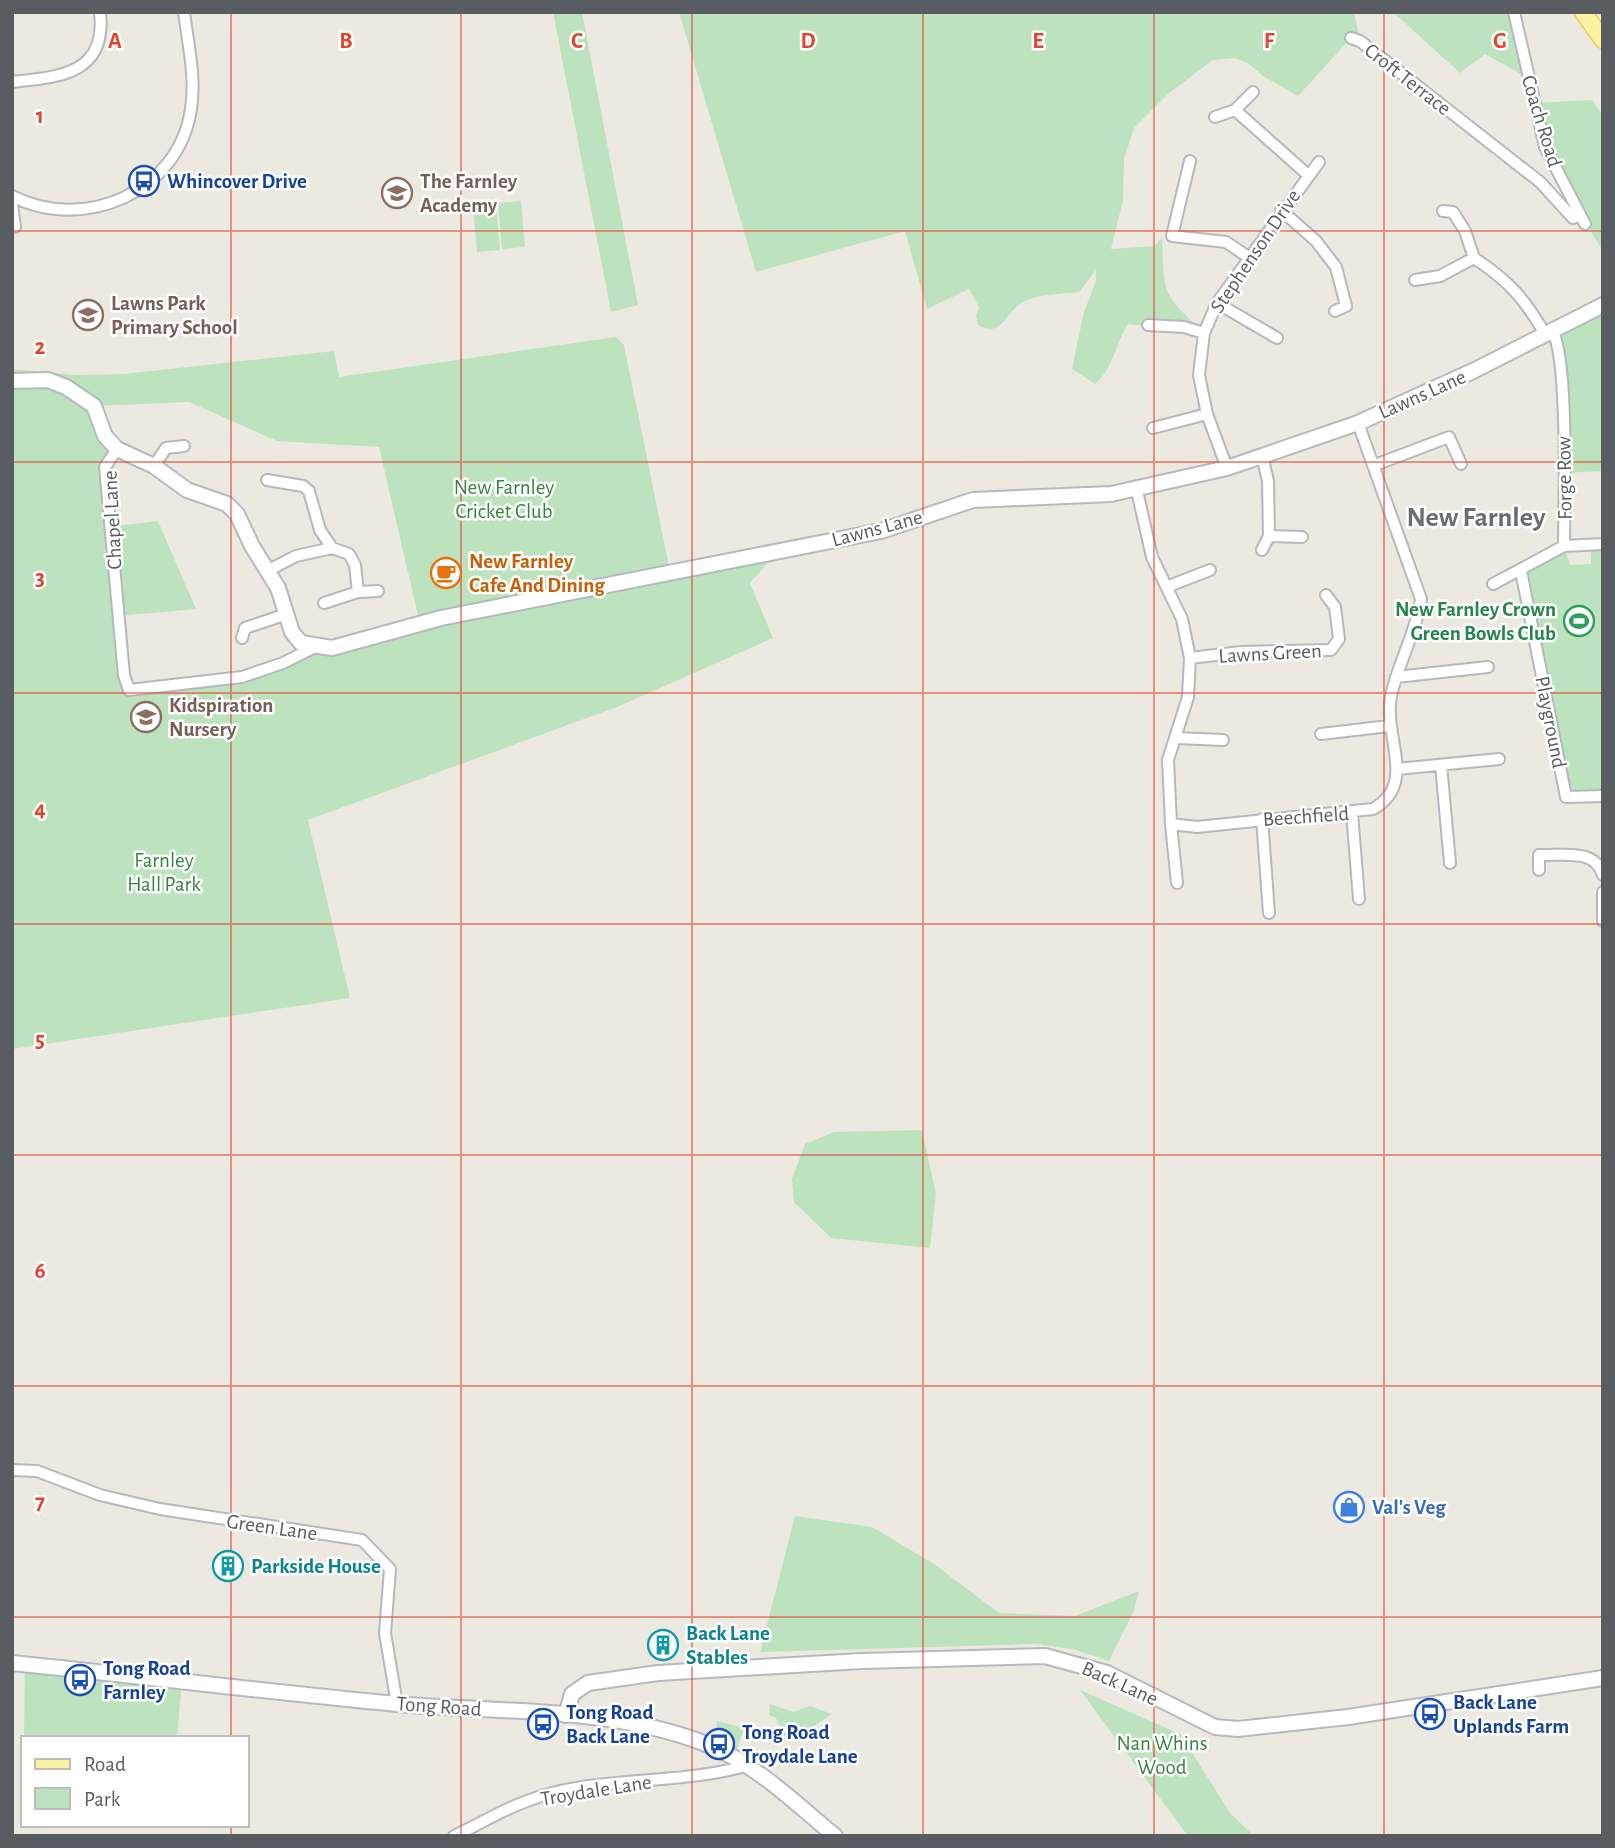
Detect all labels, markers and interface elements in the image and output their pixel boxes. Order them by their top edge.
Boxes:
text: A [108,30,122,53]
text: B [339,30,353,53]
text: C [571,30,583,53]
text: D [800,30,816,53]
text: E [1032,30,1044,53]
text: F [1264,30,1275,53]
text: G [1493,30,1507,53]
street label: Croft Terrace [1361,39,1455,119]
street label: Coach Road [1518,73,1565,170]
text: 1 [36,105,44,128]
bus stop icon: Whincover Drive [127,164,161,198]
place label: Whincover Drive [167,171,307,192]
place label: The Farnley Academy [420,171,518,216]
school or university icon: The Farnley Academy [380,176,414,210]
street label: Stephenson Drive [1206,186,1304,317]
place label: Lawns Park Primary School [111,293,238,338]
school or university icon: Lawns Park Primary School [71,298,105,332]
text: 2 [35,336,46,359]
street label: Lawns Lane [1375,366,1469,423]
street label: Forge Row [1553,436,1576,520]
street label: Chapel Lane [99,470,126,570]
park label: New Farnley Cricket Club [454,477,554,522]
district label: New Farnley [1407,504,1546,532]
street label: Lawns Lane [829,506,925,551]
place label: New Farnley Cafe And Dining [469,551,605,596]
cafe icon: New Farnley Cafe And Dining [429,556,463,590]
text: 3 [35,567,45,590]
place label: New Farnley Crown Green Bowls Club [1395,599,1556,644]
sports icon: New Farnley Crown Green Bowls Club [1562,604,1596,638]
street label: Lawns Green [1218,640,1322,667]
street label: Playground [1531,674,1570,770]
place label: Kidspiration Nursery [169,695,273,740]
school or university icon: Kidspiration Nursery [129,700,163,734]
text: 4 [34,798,46,821]
street label: Beechfield [1262,803,1350,830]
park label: Farnley Hall Park [127,850,201,895]
text: 5 [35,1029,45,1052]
text: 6 [34,1260,46,1283]
shop icon: Val's Veg [1332,1490,1366,1524]
text: 7 [35,1491,45,1514]
place label: Val's Veg [1372,1497,1446,1518]
street label: Green Lane [225,1511,319,1544]
building icon: Parkside House [211,1549,245,1583]
place label: Parkside House [251,1556,381,1577]
place label: Back Lane Stables [686,1623,770,1668]
building icon: Back Lane Stables [646,1628,680,1662]
street label: Back Lane [1079,1657,1161,1709]
place label: Tong Road Farnley [103,1658,191,1703]
bus stop icon: Tong Road Farnley [63,1663,97,1697]
place label: Back Lane Uplands Farm [1453,1692,1569,1737]
street label: Tong Road [396,1693,482,1720]
bus stop icon: Back Lane Uplands Farm [1413,1697,1447,1731]
place label: Tong Road Back Lane [566,1702,654,1747]
bus stop icon: Tong Road Back Lane [526,1707,560,1741]
place label: Tong Road Troydale Lane [742,1722,858,1767]
bus stop icon: Tong Road Troydale Lane [702,1727,736,1761]
park label: Nan Whins Wood [1117,1733,1207,1778]
legend [21,1736,248,1827]
text: Road [84,1754,126,1775]
street label: Troydale Lane [539,1771,653,1810]
text: Park [84,1789,121,1810]

